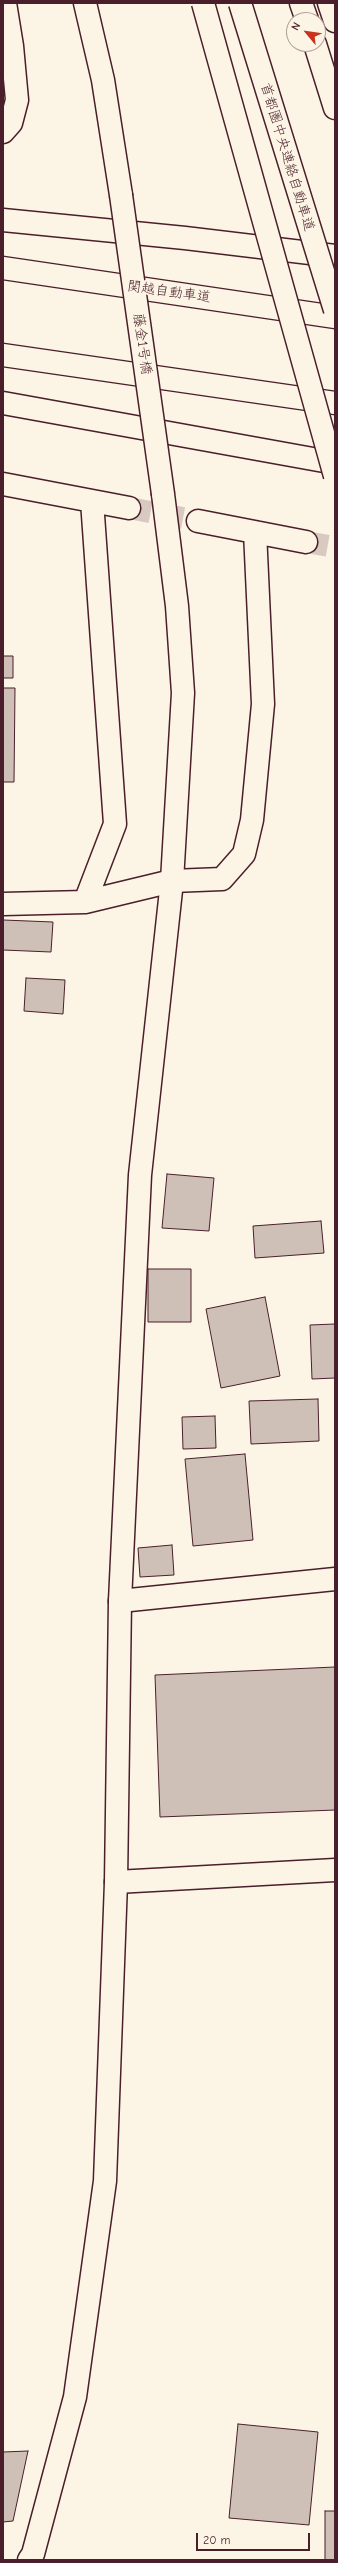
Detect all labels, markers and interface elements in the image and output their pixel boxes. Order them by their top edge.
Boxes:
north arrow [286,12,326,52]
text: N [289,20,303,33]
street label: 首都圏中央連絡自動車道 [256,81,318,233]
street label: 関越自動車道 [126,278,212,306]
street label: 藤金1号橋 [129,312,155,376]
scale bar [198,2525,312,2551]
text: 20 m [203,2533,231,2547]

